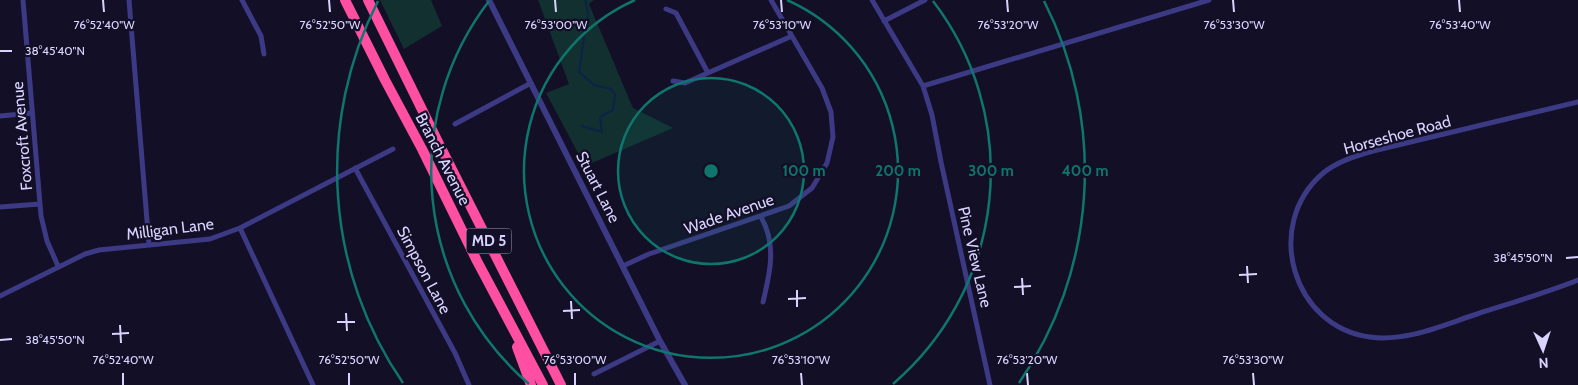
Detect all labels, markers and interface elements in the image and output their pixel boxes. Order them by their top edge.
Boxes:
text: 76°52'40"W [73,17,135,32]
text: 76°52'50"W [300,17,361,32]
text: 76°53'00"W [525,17,588,32]
text: 76°53'10"W [753,17,812,32]
text: 76°53'20"W [978,17,1039,32]
text: 76°53'30"W [1203,17,1265,32]
text: 76°53'40"W [1429,17,1491,32]
text: 38°45'40"N [25,43,85,58]
street label: Foxcroft Avenue [8,81,36,191]
street label: Branch Avenue [412,110,474,208]
street label: Horseshoe Road [1341,112,1453,158]
street label: Stuart Lane [572,148,624,226]
centre of rings [702,162,720,180]
text: 100 m [782,162,826,180]
text: 200 m [875,162,921,180]
text: 300 m [968,162,1014,180]
text: 400 m [1062,162,1108,180]
street label: Wade Avenue [682,190,776,238]
street label: Pine View Lane [954,205,996,309]
street label: Milligan Lane [125,214,215,244]
street label: Simpson Lane [393,223,455,317]
road number: MD 5 [466,228,512,254]
text: 38°45'50"N [1493,250,1553,265]
north arrow [1518,325,1568,375]
text: 38°45'50"N [25,332,85,347]
text: 76°52'40"W [92,352,154,367]
text: 76°52'50"W [319,352,380,367]
text: 76°53'00"W [544,352,607,367]
text: 76°53'10"W [772,352,831,367]
text: 76°53'20"W [997,352,1058,367]
text: 76°53'30"W [1222,352,1284,367]
text: N [1538,354,1549,372]

